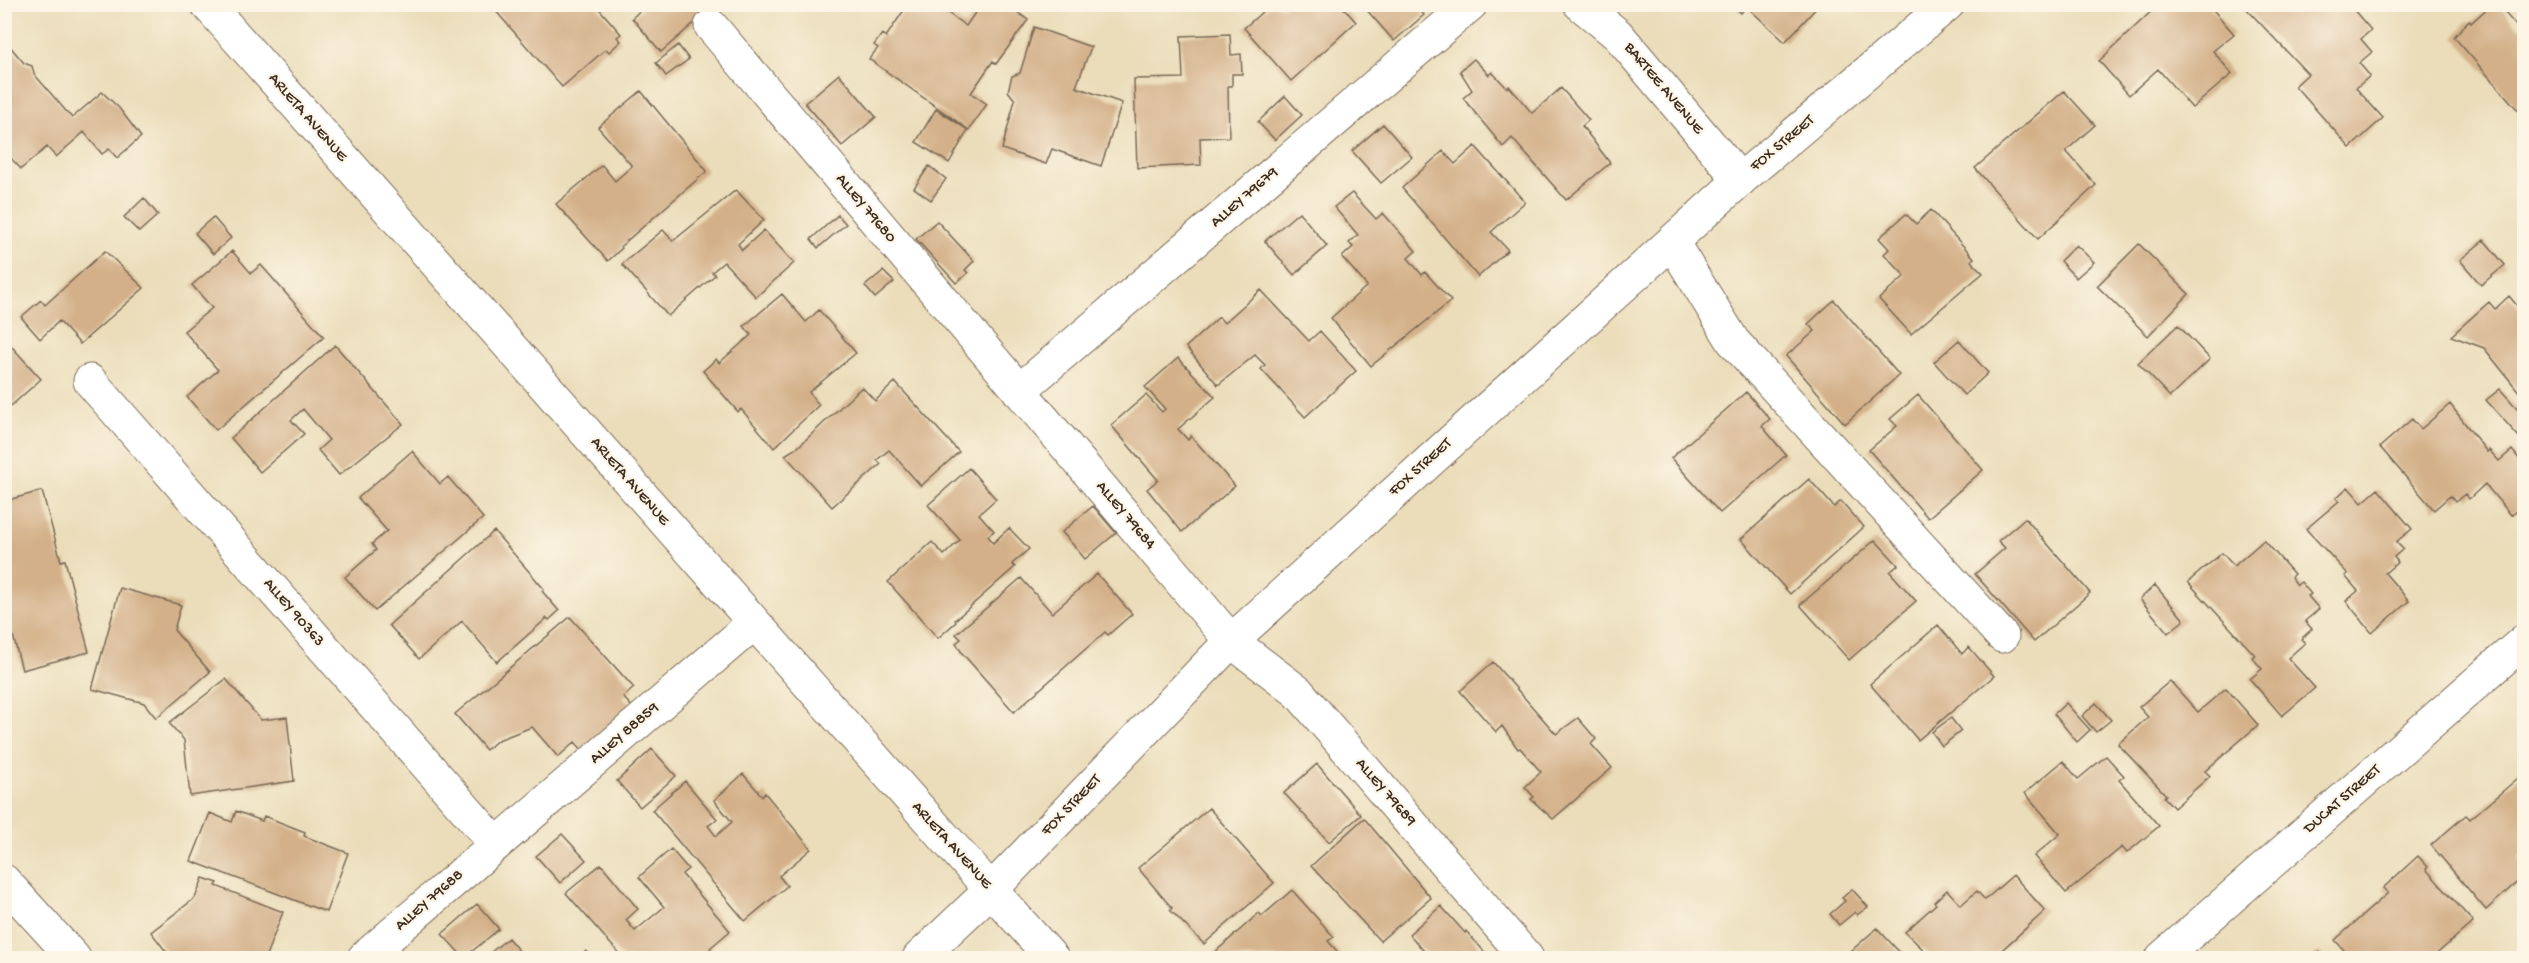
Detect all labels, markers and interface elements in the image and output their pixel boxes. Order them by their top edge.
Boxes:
street label: BARTEE AVENUE [1618,39,1708,139]
street label: ARLETA AVENUE [263,70,351,167]
street label: FOX STREET [1746,111,1820,177]
street label: ALLEY 79679 [1207,164,1283,232]
street label: ALLEY 79680 [831,170,899,248]
street label: ARLETA AVENUE [585,434,673,531]
street label: FOX STREET [1385,434,1457,502]
street label: ALLEY 79684 [1091,478,1159,554]
street label: ALLEY 90363 [258,575,328,651]
street label: ALLEY 88859 [587,699,663,769]
street label: ALLEY 79689 [1350,755,1420,831]
street label: DUCAT STREET [2300,761,2386,839]
street label: FOX STREET [1037,771,1107,841]
street label: ARLETA AVENUE [907,798,996,894]
street label: ALLEY 79688 [392,866,468,936]

